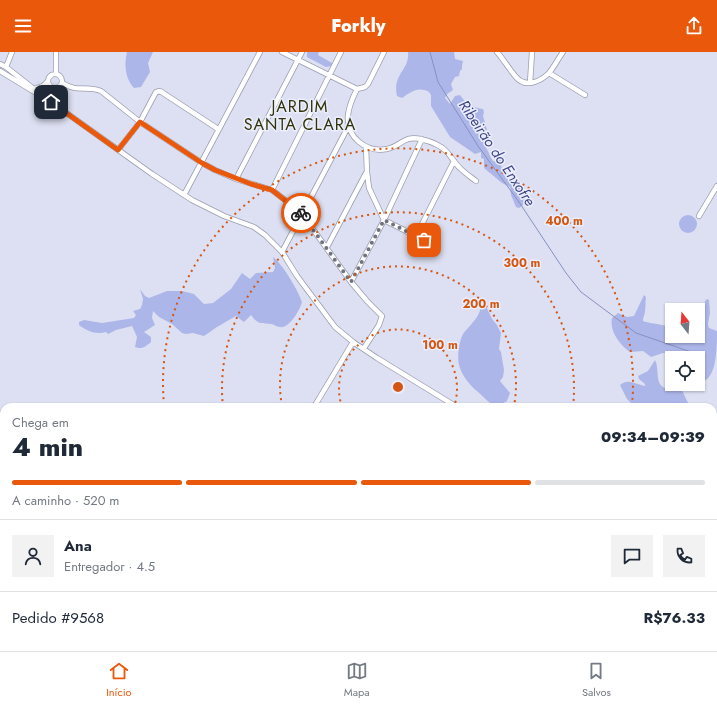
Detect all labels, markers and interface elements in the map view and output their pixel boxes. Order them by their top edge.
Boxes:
text: Forkly [331,13,386,39]
icon: menu [12,15,34,37]
icon: share [683,15,705,37]
pin [34,85,68,119]
icon: home [40,91,62,113]
district label: JARDIM SANTA CLARA [244,95,356,136]
water label: Ribeirão do Enxofre [453,95,541,211]
courier [281,193,321,233]
icon: bike [290,202,312,224]
text: 400 m [545,212,583,230]
pin [407,223,441,257]
icon: bag [413,229,435,251]
text: 300 m [504,254,541,272]
text: 200 m [462,295,500,313]
north arrow [665,303,705,343]
map controls [665,303,705,391]
text: 100 m [422,336,458,354]
button: locate [665,351,705,391]
centre of rings [391,380,405,394]
text: Chega em [12,413,69,432]
text: 09:34–09:39 [601,426,705,448]
text: 4 min [12,428,83,466]
text: A caminho · 520 m [12,491,119,510]
button: person [12,535,54,577]
text: Ana [64,535,92,557]
button: chat [611,535,653,577]
button: phone [663,535,705,577]
text: Entregador · 4.5 [64,557,155,576]
text: Pedido #9568 [12,607,104,629]
text: R$76.33 [643,607,705,629]
tab: Início [106,660,132,700]
tab: Mapa [344,660,370,700]
tab: Salvos [582,660,611,700]

